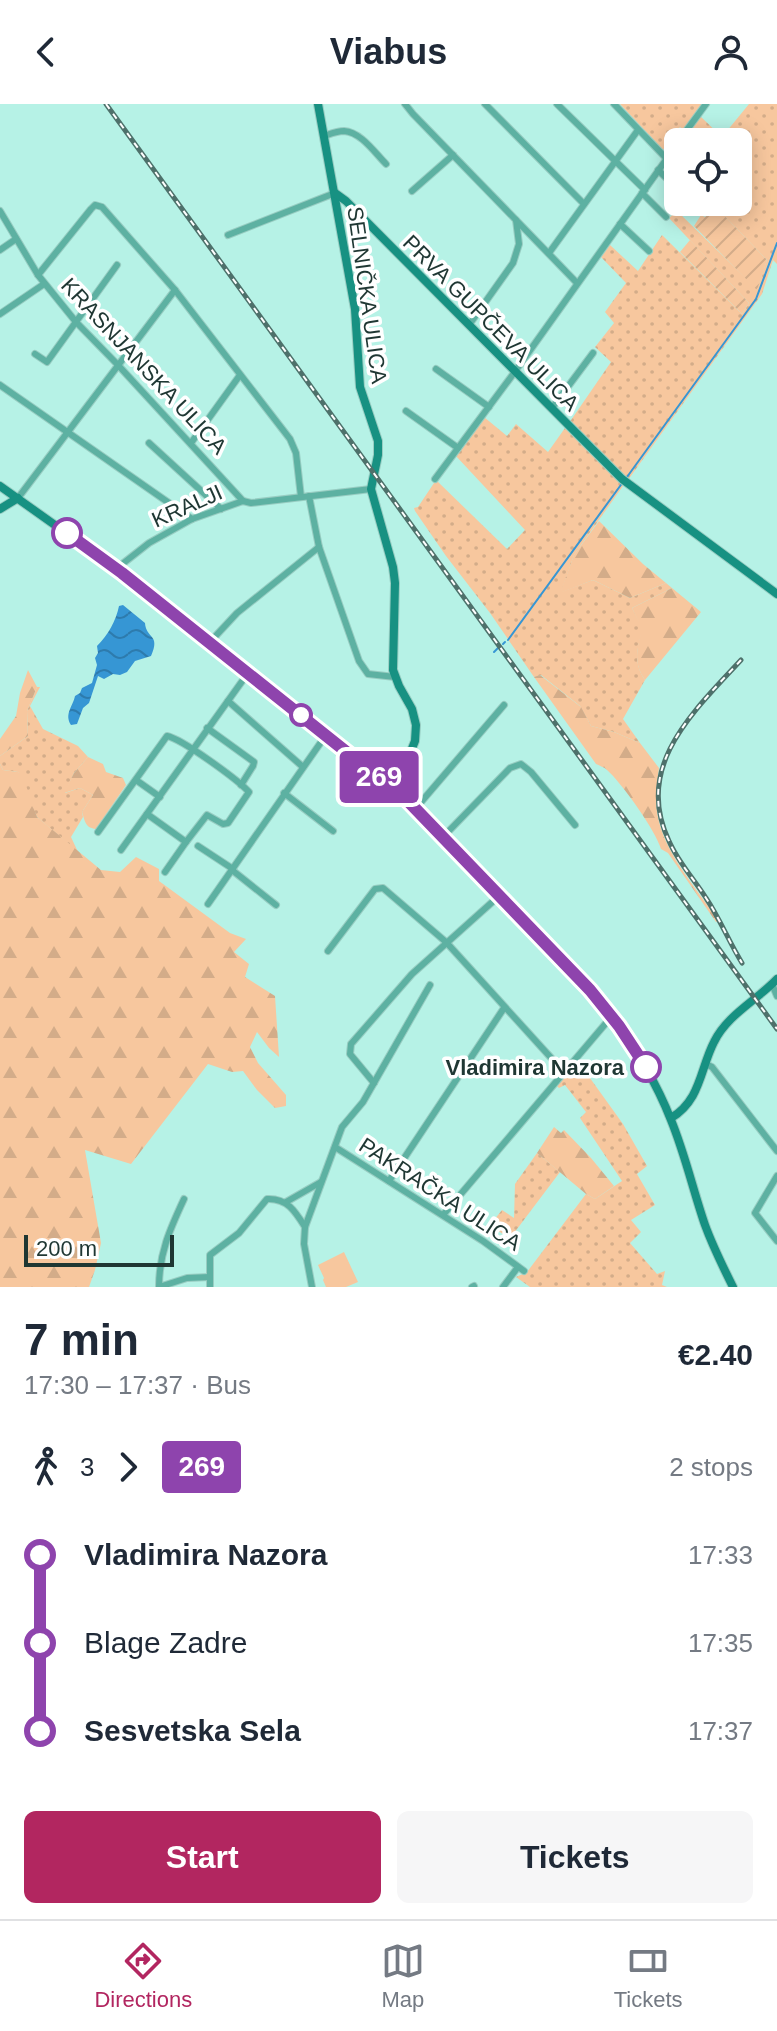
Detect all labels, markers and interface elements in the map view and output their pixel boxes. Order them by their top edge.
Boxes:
icon: back [24,30,68,74]
icon: person [709,30,753,74]
text: Viabus [330,31,447,72]
map controls [664,128,752,216]
button: locate [664,128,752,216]
street label: SELNIČKA ULICA [342,205,392,385]
street label: PRVA GUPČEVA ULICA [398,230,584,416]
street label: KRASNJANSKA ULICA [56,273,232,459]
street label: KRALJI [148,479,226,533]
unlabelled marker [52,518,82,548]
unlabelled marker [290,704,312,726]
line badge: 269 [333,751,425,803]
text: 269 [356,761,402,792]
marker: Vladimira Nazora [631,1052,661,1082]
place label: Vladimira Nazora [445,1055,625,1080]
street label: PAKRAČKA ULICA [354,1132,526,1256]
scale bar [24,1231,174,1267]
text: 200 m [36,1236,97,1261]
text: 7 min [24,1315,139,1364]
text: €2.40 [678,1338,753,1371]
text: 17:30 – 17:37 · Bus [24,1370,251,1400]
icon: walk [24,1445,68,1489]
icon: forward [106,1445,150,1489]
text: 269 [178,1451,225,1482]
text: 3 [80,1452,94,1482]
text: 2 stops [669,1452,753,1482]
text: Vladimira Nazora [84,1538,327,1571]
text: 17:33 [688,1540,753,1570]
text: Blage Zadre [84,1626,247,1659]
text: 17:35 [688,1628,753,1658]
text: Sesvetska Sela [84,1714,301,1747]
text: 17:37 [688,1716,753,1746]
button: Start [24,1811,381,1903]
button: Tickets [397,1811,753,1903]
tab: Directions [94,1939,192,2013]
tab: Map [381,1939,425,2013]
tab: Tickets [614,1939,683,2013]

